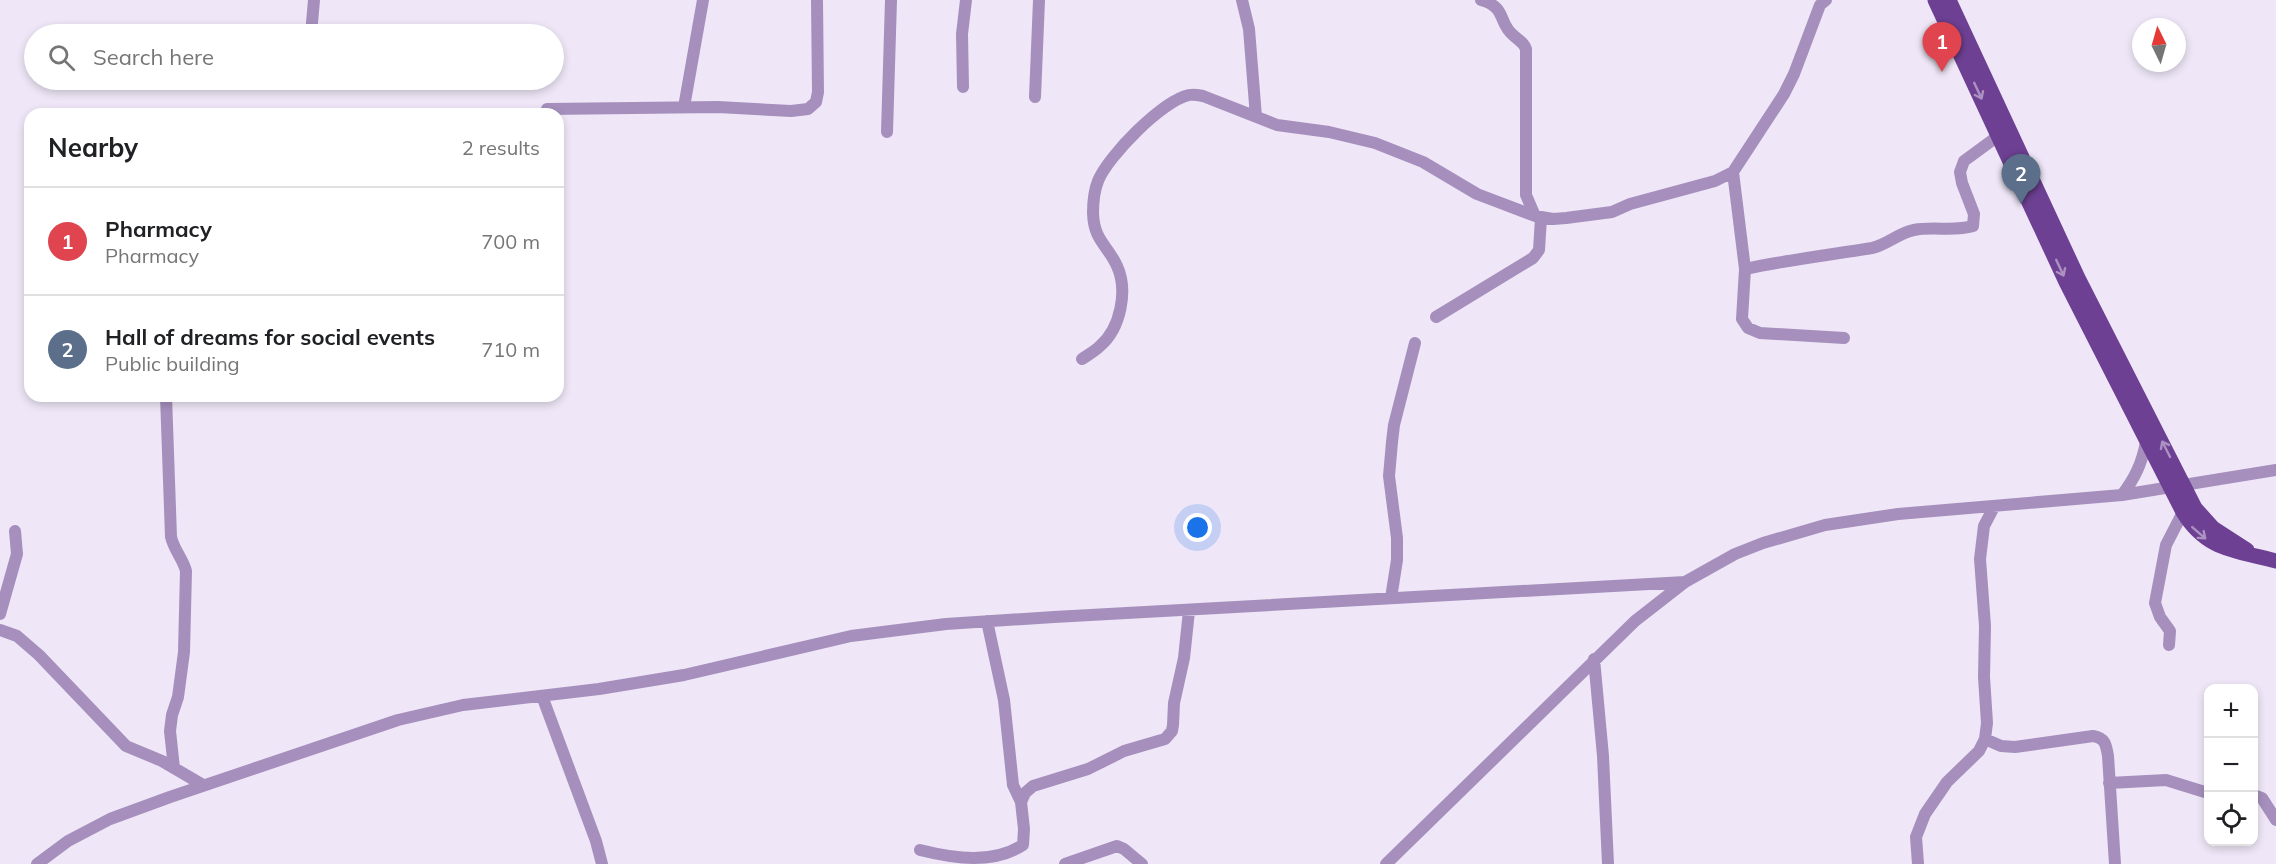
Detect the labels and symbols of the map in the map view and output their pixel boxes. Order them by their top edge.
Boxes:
north arrow [2132,18,2186,72]
pin: 1 [1922,22,1962,72]
one-way arrow [1972,82,1984,100]
pin: 2 [2002,154,2040,204]
one-way arrow [2054,259,2066,277]
one-way arrow [2159,440,2171,458]
your location [1183,513,1212,542]
one-way arrow [2191,526,2206,540]

